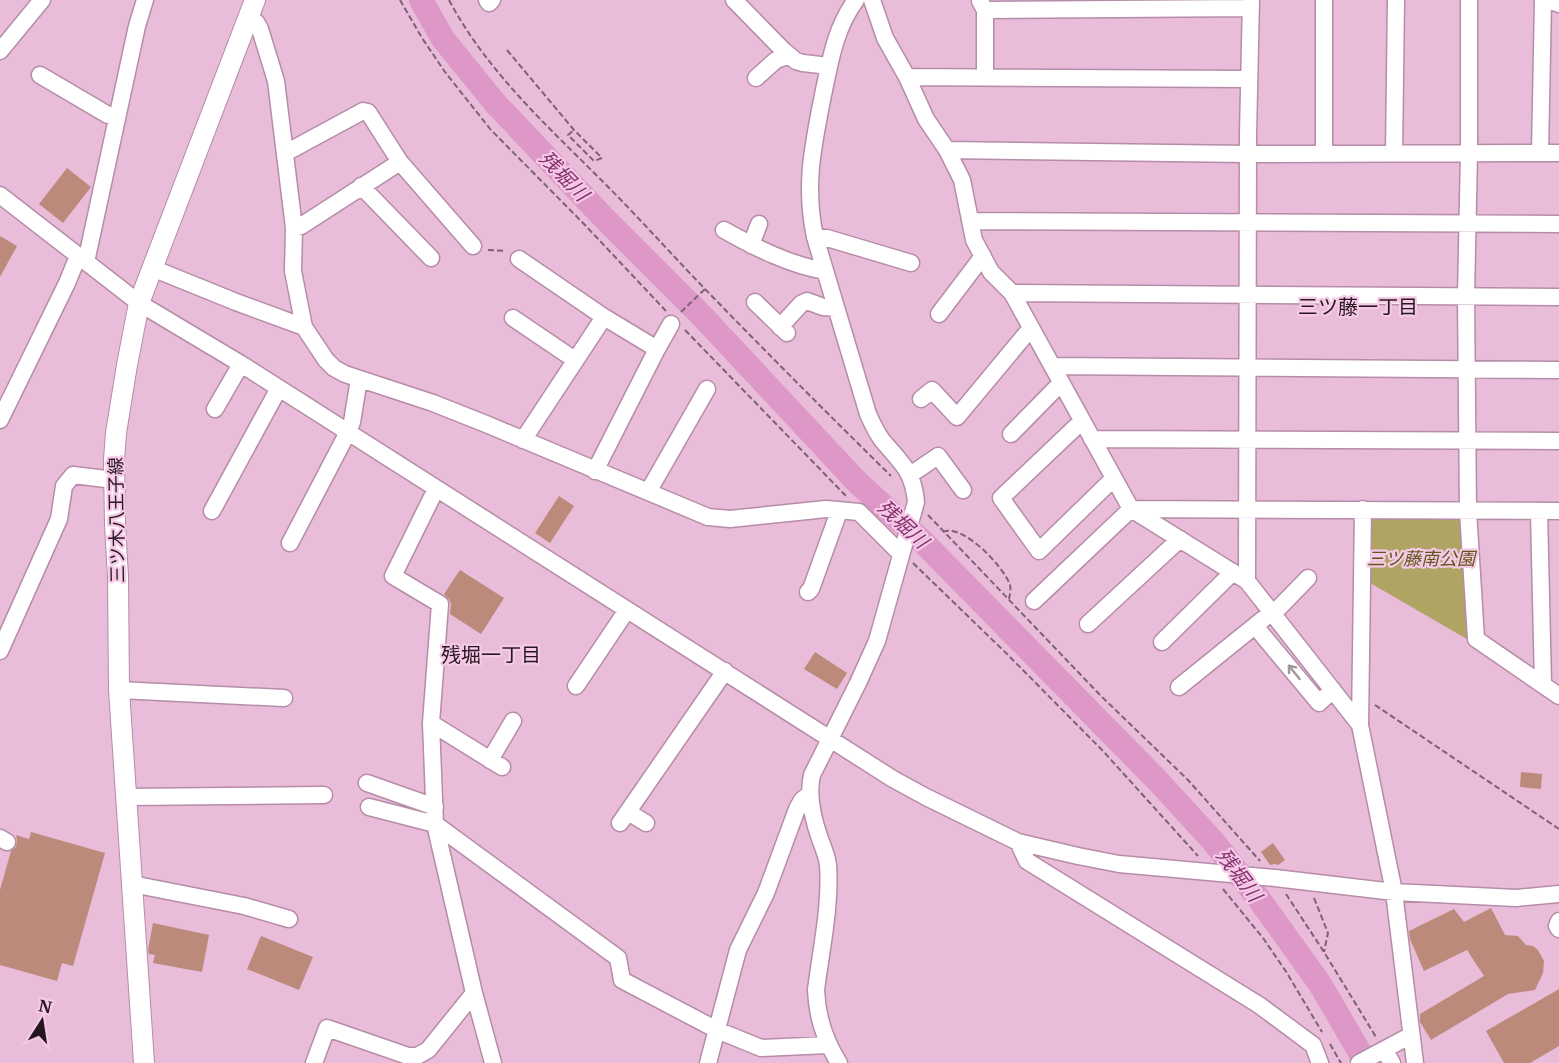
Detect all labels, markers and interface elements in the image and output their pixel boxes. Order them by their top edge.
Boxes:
water label: 残堀川 [535,145,596,207]
district label: 三ツ藤一丁目 [1298,294,1418,319]
street label: 三ツ木八王子線 [104,457,129,583]
water label: 残堀川 [873,494,935,555]
park label: 三ツ藤南公園 [1367,547,1478,570]
district label: 残堀一丁目 [441,642,541,667]
one-way arrow [1287,665,1301,680]
water label: 残堀川 [1211,843,1269,908]
north arrow [12,991,72,1051]
text: N [37,995,54,1017]

